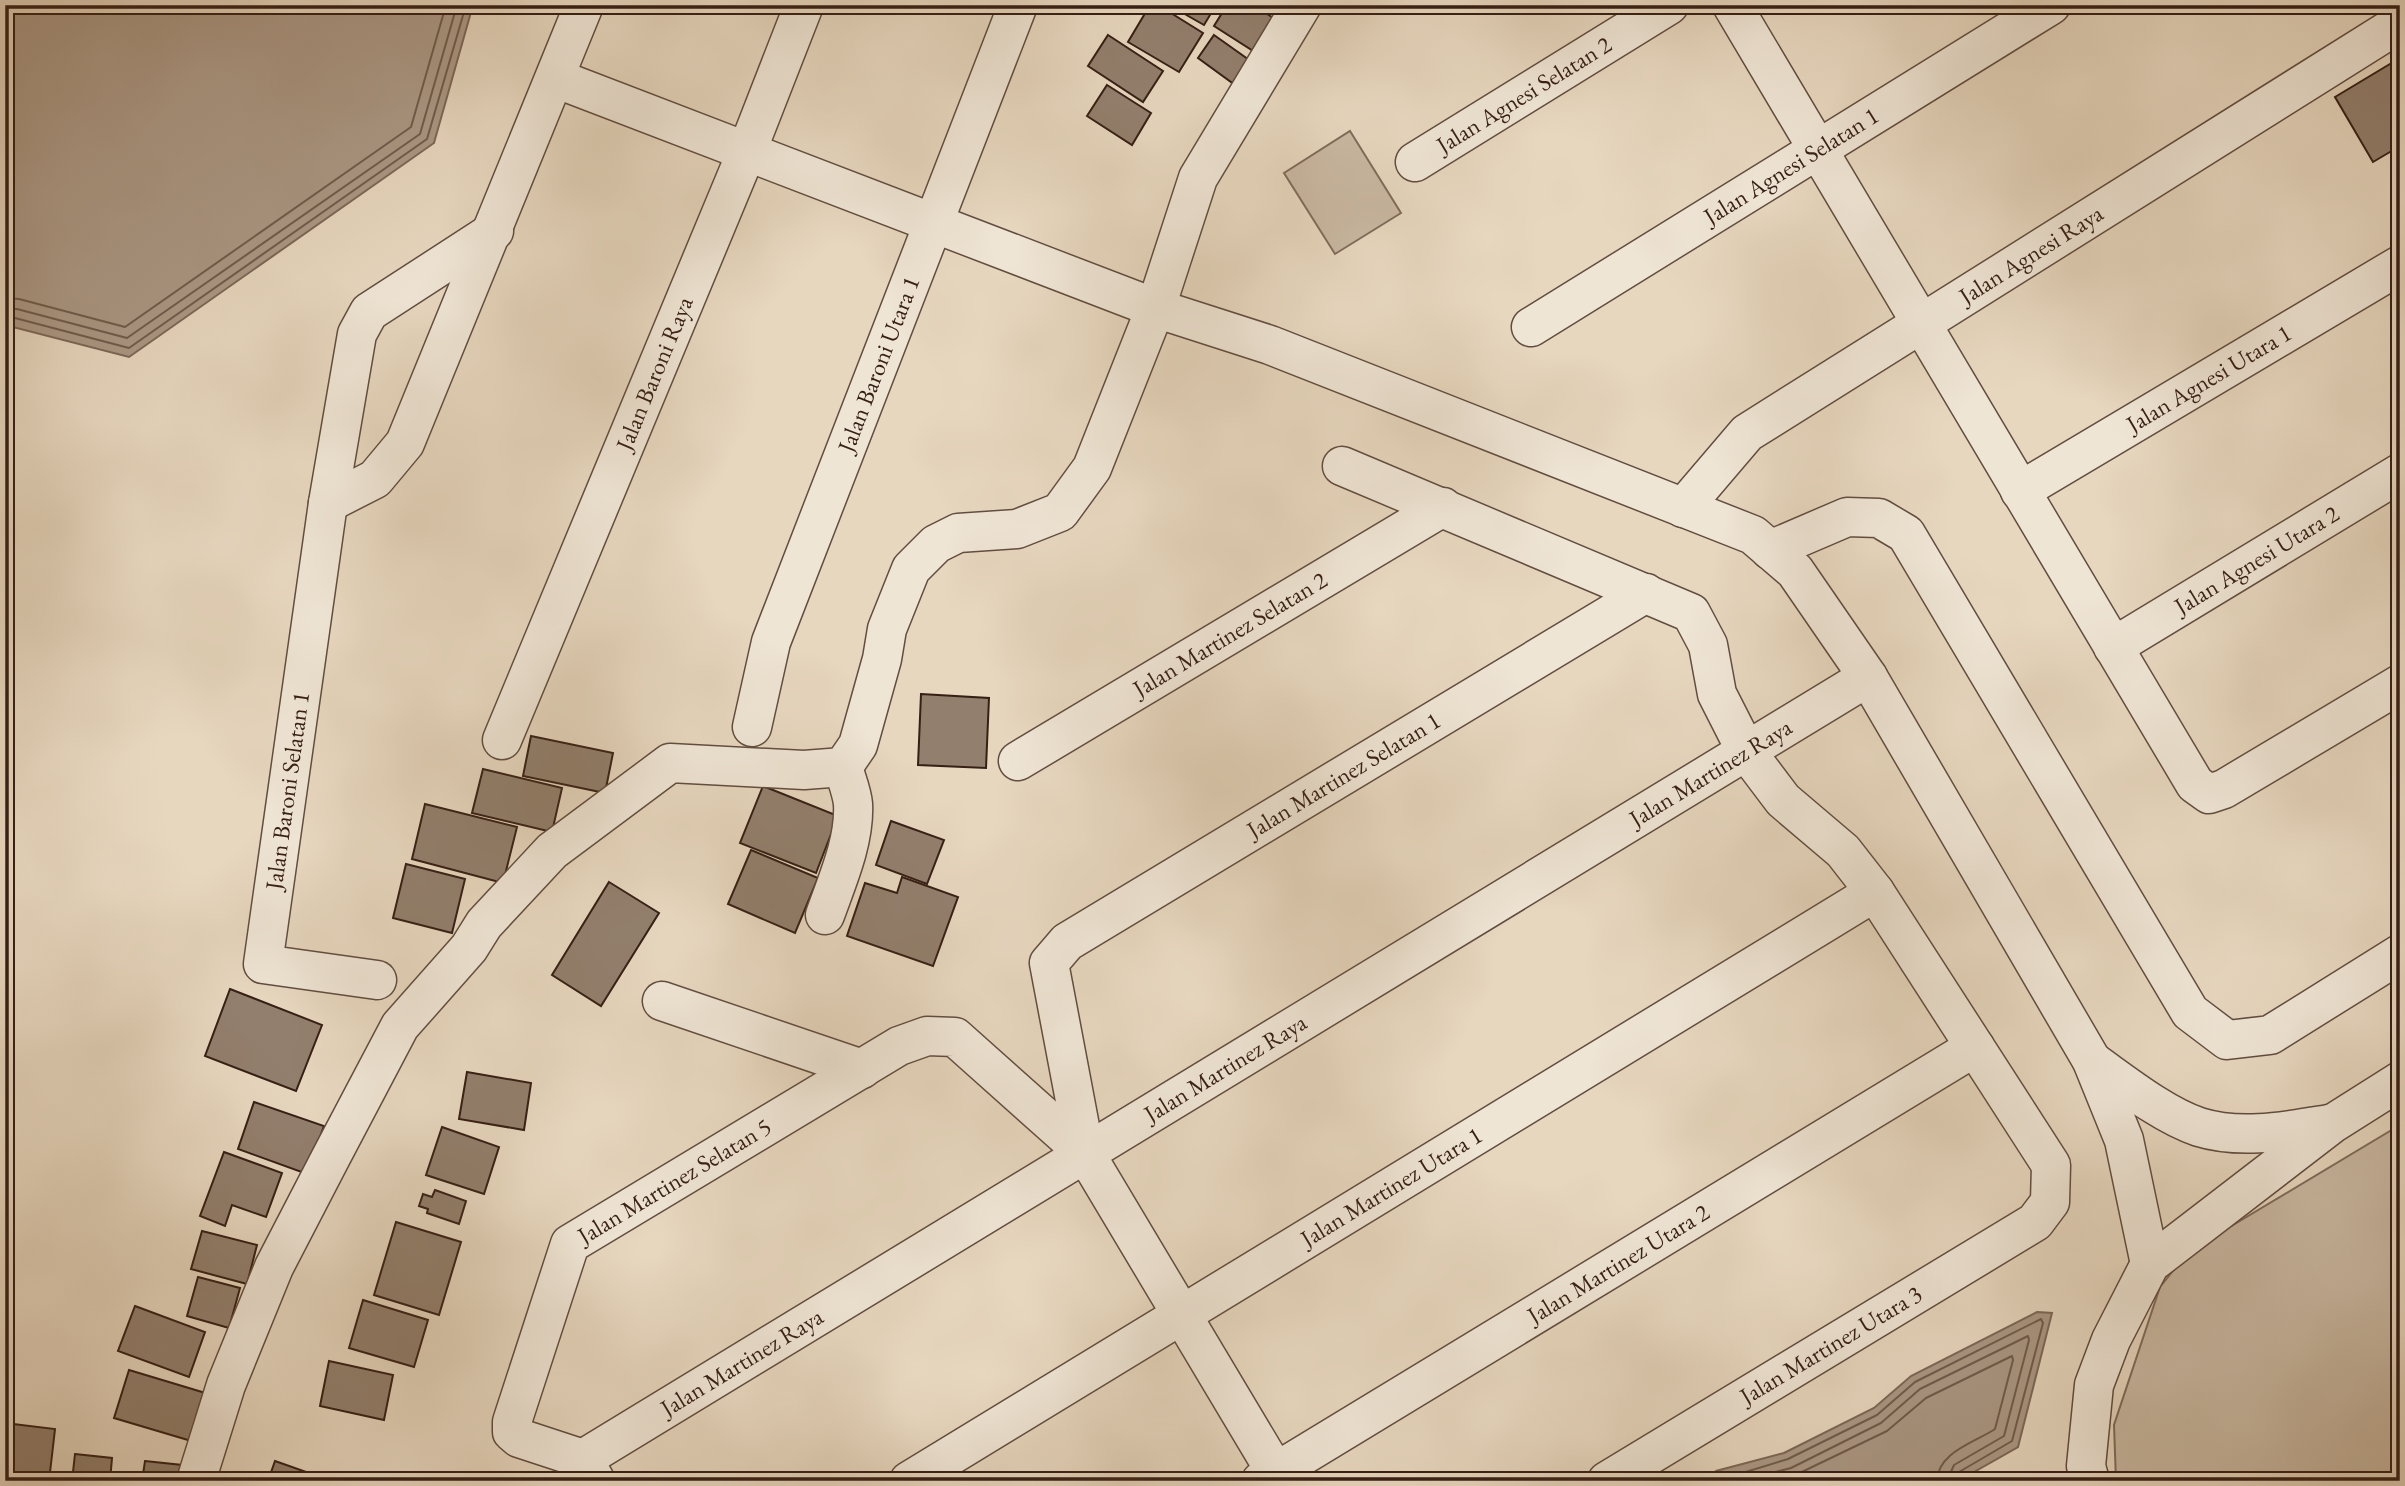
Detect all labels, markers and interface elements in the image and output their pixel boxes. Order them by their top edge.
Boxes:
street label: Jalan Agnesi Selatan 2 [1429,28,1617,161]
street label: Jalan Agnesi Selatan 1 [1696,100,1884,232]
street label: Jalan Agnesi Raya [1951,197,2109,312]
street label: Jalan Baroni Utara 1 [829,272,926,458]
street label: Jalan Baroni Raya [607,291,700,457]
street label: Jalan Agnesi Utara 1 [2119,317,2297,440]
street label: Jalan Agnesi Utara 2 [2167,498,2345,622]
street label: Jalan Martinez Selatan 2 [1125,564,1333,705]
street label: Jalan Baroni Selatan 1 [257,690,316,894]
street label: Jalan Martinez Selatan 1 [1239,705,1446,846]
street label: Jalan Martinez Raya [1622,711,1798,835]
street label: Jalan Martinez Raya [1136,1006,1313,1130]
street label: Jalan Martinez Selatan 5 [570,1110,777,1252]
street label: Jalan Martinez Utara 1 [1293,1119,1488,1255]
street label: Jalan Martinez Utara 2 [1520,1196,1715,1332]
street label: Jalan Martinez Utara 3 [1732,1278,1928,1412]
street label: Jalan Martinez Raya [653,1300,829,1424]

